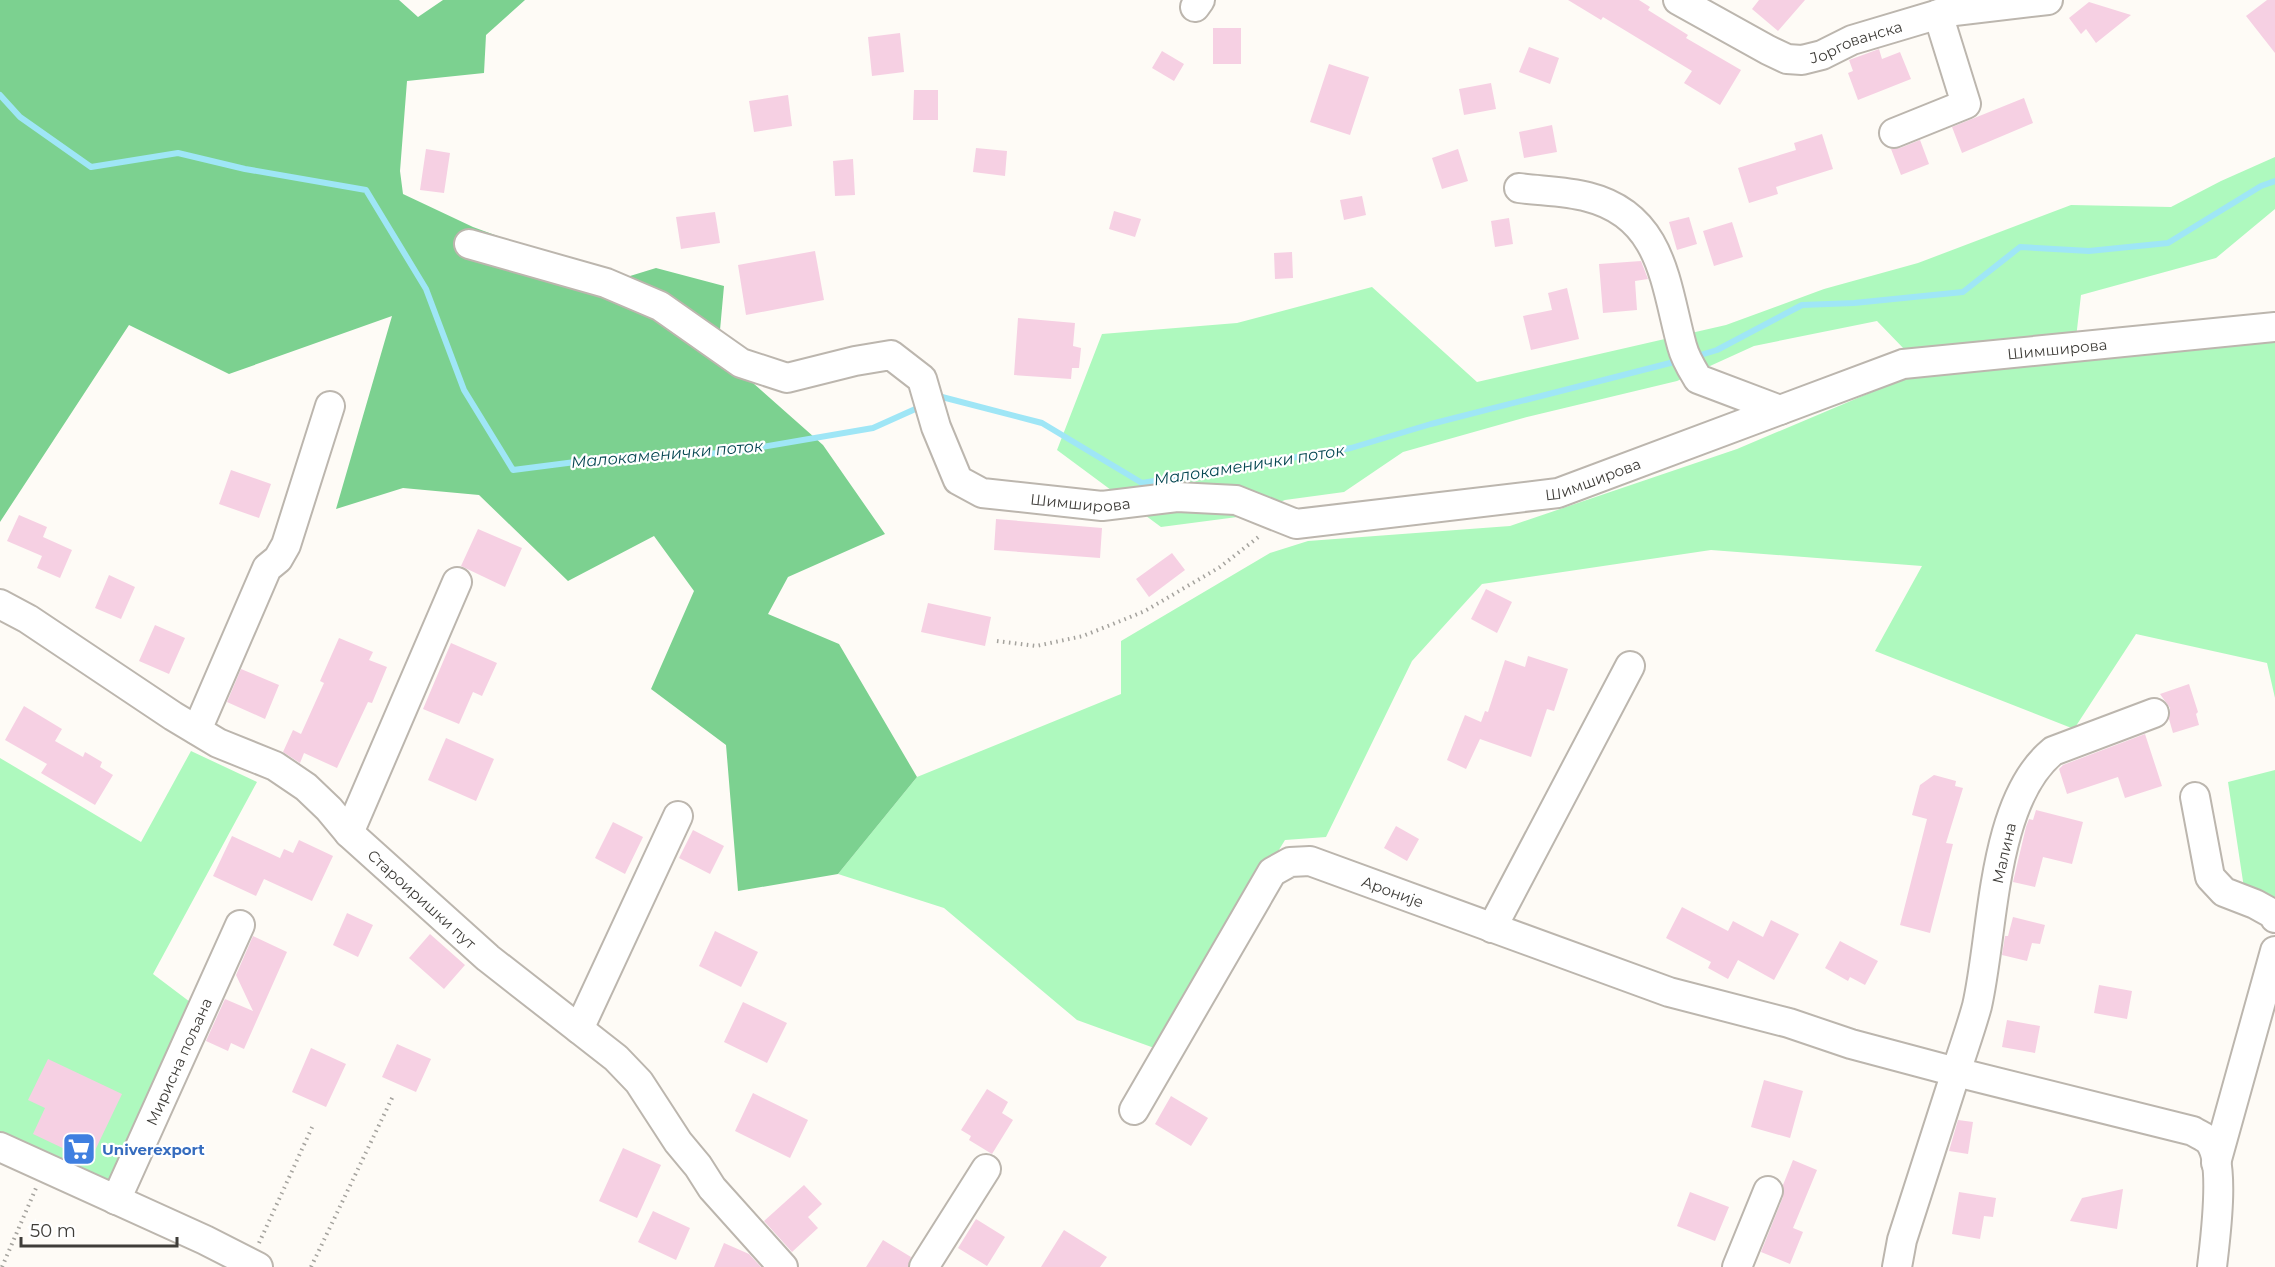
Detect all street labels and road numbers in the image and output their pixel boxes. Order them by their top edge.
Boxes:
street label: Јоргованска [1808,16,1904,67]
street label: Шимширова [2006,334,2108,363]
street label: Шимширова [1544,453,1643,504]
street label: Шимширова [1029,489,1131,516]
street label: Малина [1988,821,2020,885]
street label: Староиришки пут [364,845,481,953]
street label: Ароније [1359,871,1427,911]
street label: Мирисна пољана [142,995,215,1128]

